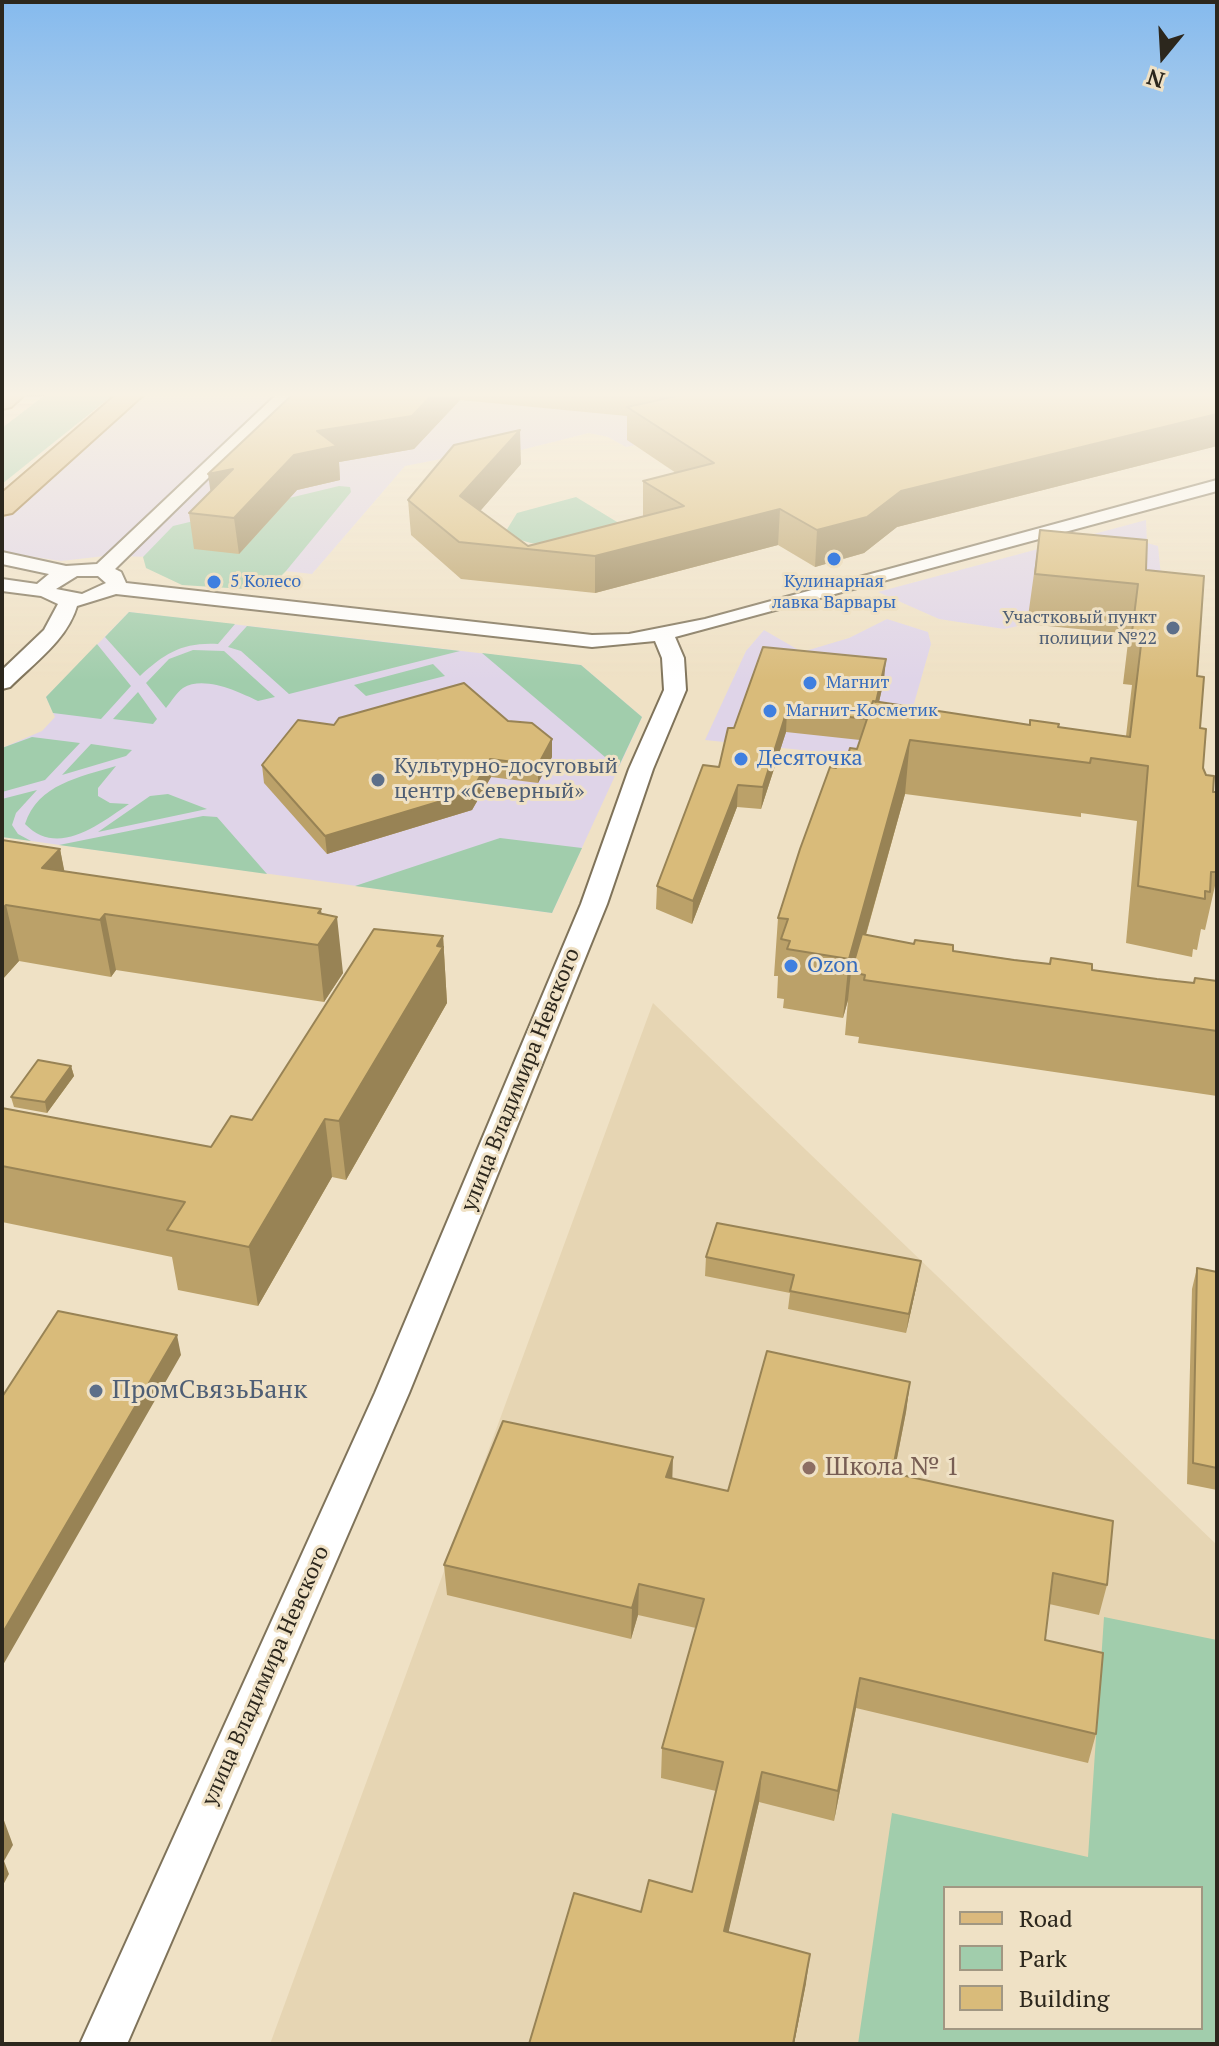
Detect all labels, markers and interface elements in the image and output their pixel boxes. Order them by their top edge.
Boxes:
north arrow [1123,16,1203,96]
text: N [1143,63,1168,96]
marker: Кулинарная лавка Варвары [825,550,843,568]
place label: 5 Колесо [230,571,301,593]
place label: Кулинарная лавка Варвары [772,571,896,614]
marker: 5 Колесо [205,573,223,591]
place label: Участковый пункт полиции №22 [1003,607,1157,650]
marker: Участковый пункт полиции №22 [1164,619,1182,637]
place label: Магнит [826,672,889,694]
marker: Магнит [801,674,819,692]
place label: Магнит-Косметик [786,700,938,722]
marker: Магнит-Косметик [761,702,779,720]
place label: Десяточка [757,746,863,772]
marker: Десяточка [732,750,750,768]
place label: Культурно-досуговый центр «Северный» [394,754,618,806]
marker: Культурно-досуговый центр «Северный» [369,771,387,789]
street label: улица Владимира Невского [456,945,586,1215]
place label: Ozon [807,953,859,979]
marker: Ozon [782,957,800,975]
place label: ПромСвязьБанк [112,1375,307,1407]
marker: ПромСвязьБанк [87,1382,105,1400]
place label: Школа № 1 [825,1452,960,1484]
marker: Школа № 1 [800,1459,818,1477]
street label: улица Владимира Невского [197,1542,335,1810]
legend [943,1886,1203,2030]
text: Road [1019,1902,1073,1934]
text: Park [1019,1942,1067,1974]
text: Building [1019,1982,1109,2014]

